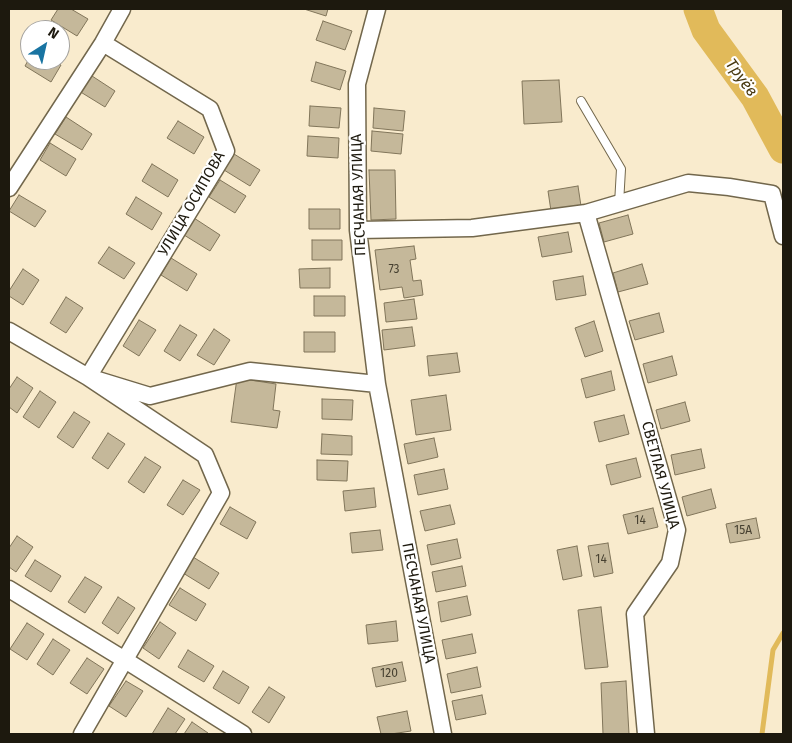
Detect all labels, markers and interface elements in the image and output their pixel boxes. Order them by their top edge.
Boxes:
north arrow [20,20,70,70]
text: N [45,23,62,43]
water label: Труёв [721,55,761,101]
street label: ПЕСЧАНАЯ УЛИЦА [348,134,370,256]
street label: УЛИЦА ОСИПОВА [155,149,229,259]
house number: 73 [388,263,400,277]
street label: СВЕТЛАЯ УЛИЦА [637,419,683,531]
house number: 14 [634,514,646,528]
house number: 15А [734,524,752,538]
street label: ПЕСЧАНАЯ УЛИЦА [397,541,439,665]
house number: 14 [595,553,607,567]
house number: 120 [380,667,398,681]

